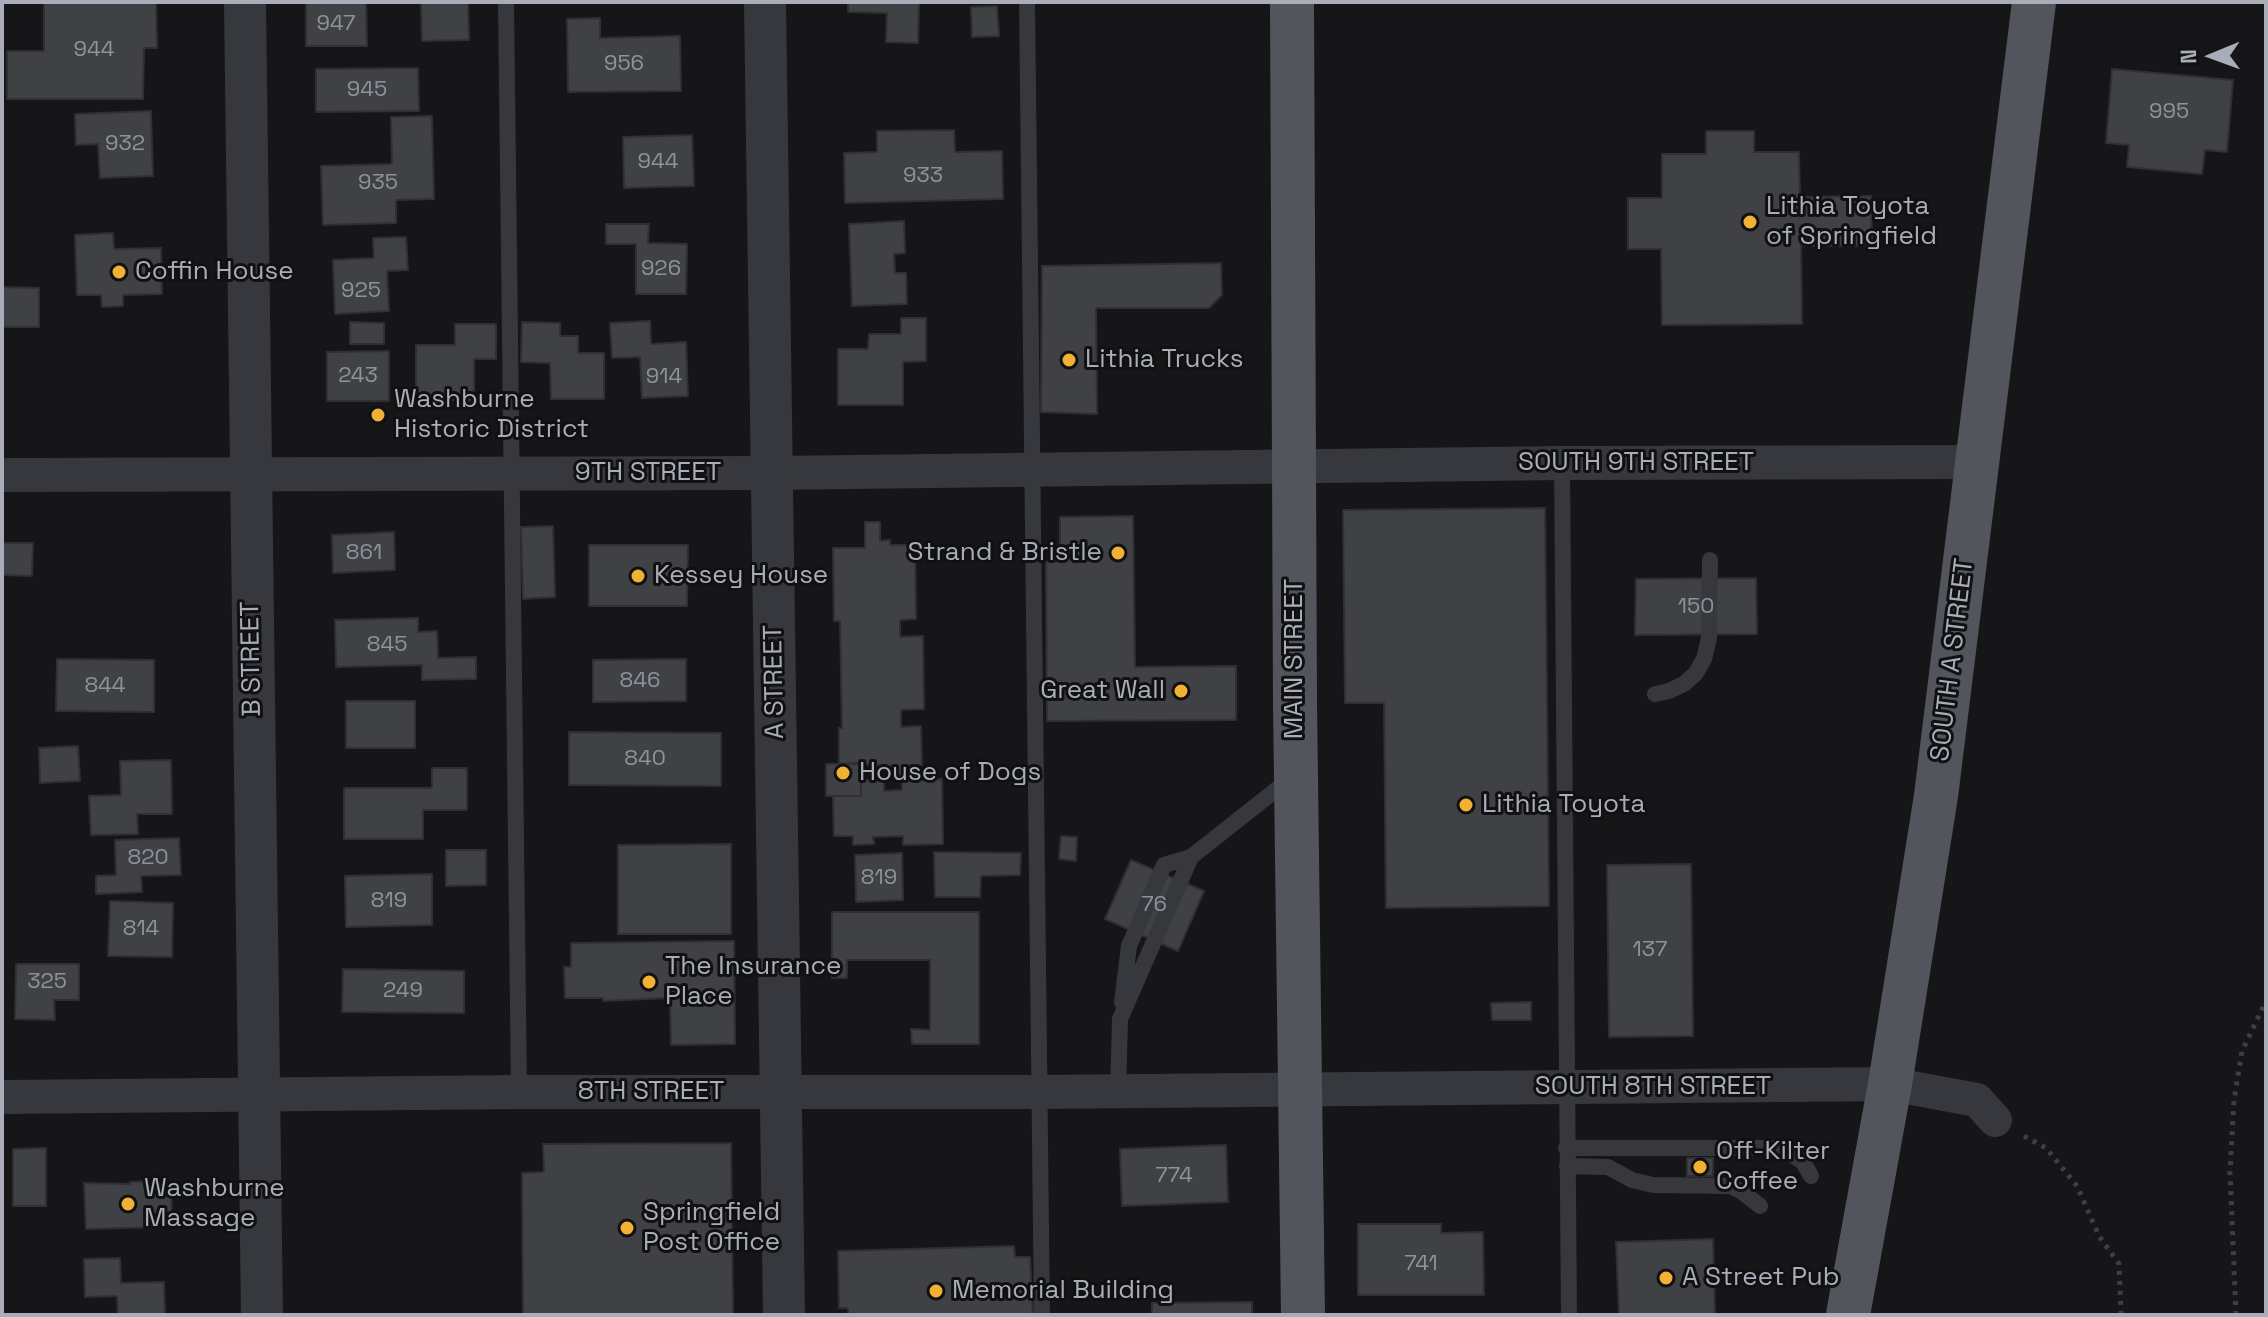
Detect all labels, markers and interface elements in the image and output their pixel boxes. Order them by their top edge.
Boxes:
house number: 947 [317,11,355,37]
north arrow [2172,16,2252,96]
house number: 944 [74,37,114,63]
text: N [2174,49,2202,64]
house number: 956 [604,51,644,77]
house number: 945 [347,77,387,103]
house number: 995 [2149,99,2189,125]
house number: 932 [105,131,145,157]
house number: 944 [638,149,678,175]
house number: 933 [903,163,943,189]
house number: 935 [358,170,398,196]
place label: Lithia Toyota of Springfield [1766,191,1937,252]
marker: Lithia Toyota of Springfield [1741,213,1759,231]
place label: Coffin House [135,256,294,288]
house number: 926 [641,256,681,282]
marker: Coffin House [110,263,128,281]
house number: 925 [341,278,381,304]
place label: Lithia Trucks [1085,344,1243,376]
marker: Lithia Trucks [1060,351,1078,369]
house number: 243 [338,363,378,389]
house number: 914 [646,364,682,390]
place label: Washburne Historic District [394,384,589,446]
marker: Washburne Historic District [369,406,387,424]
street label: SOUTH 9TH STREET [1518,447,1754,479]
street label: 9TH STREET [575,457,721,489]
place label: Strand & Bristle [908,537,1102,569]
house number: 861 [346,540,382,566]
marker: Strand & Bristle [1109,544,1127,562]
street label: SOUTH A STREET [1925,557,1981,763]
place label: Kessey House [654,560,828,592]
marker: Kessey House [629,567,647,585]
street label: MAIN STREET [1279,579,1311,739]
house number: 150 [1678,594,1714,620]
street label: B STREET [235,601,269,717]
street label: A STREET [758,624,792,740]
house number: 845 [367,632,407,658]
house number: 846 [620,668,660,694]
house number: 844 [84,673,126,699]
place label: Great Wall [1040,675,1165,707]
marker: Great Wall [1172,682,1190,700]
house number: 840 [624,746,666,772]
place label: House of Dogs [859,757,1041,789]
marker: House of Dogs [834,764,852,782]
place label: Lithia Toyota [1482,789,1646,821]
marker: Lithia Toyota [1457,796,1475,814]
house number: 820 [127,845,169,871]
house number: 819 [861,865,897,891]
house number: 819 [371,888,407,914]
house number: 76 [1141,892,1167,918]
house number: 814 [123,916,159,942]
house number: 137 [1633,937,1667,963]
place label: The Insurance Place [665,951,841,1012]
house number: 325 [27,969,67,995]
marker: The Insurance Place [640,973,658,991]
house number: 249 [383,978,423,1004]
street label: SOUTH 8TH STREET [1535,1071,1771,1103]
street label: 8TH STREET [578,1076,724,1108]
place label: Off-Kilter Coffee [1716,1136,1830,1198]
marker: Off-Kilter Coffee [1691,1158,1709,1176]
house number: 774 [1155,1163,1193,1189]
place label: Washburne Massage [144,1173,285,1234]
marker: Washburne Massage [119,1195,137,1213]
place label: Springfield Post Office [643,1197,780,1258]
marker: Springfield Post Office [618,1219,636,1237]
house number: 741 [1404,1251,1438,1277]
place label: A Street Pub [1682,1262,1839,1294]
marker: A Street Pub [1657,1269,1675,1287]
place label: Memorial Building [952,1275,1174,1307]
marker: Memorial Building [927,1282,945,1300]

